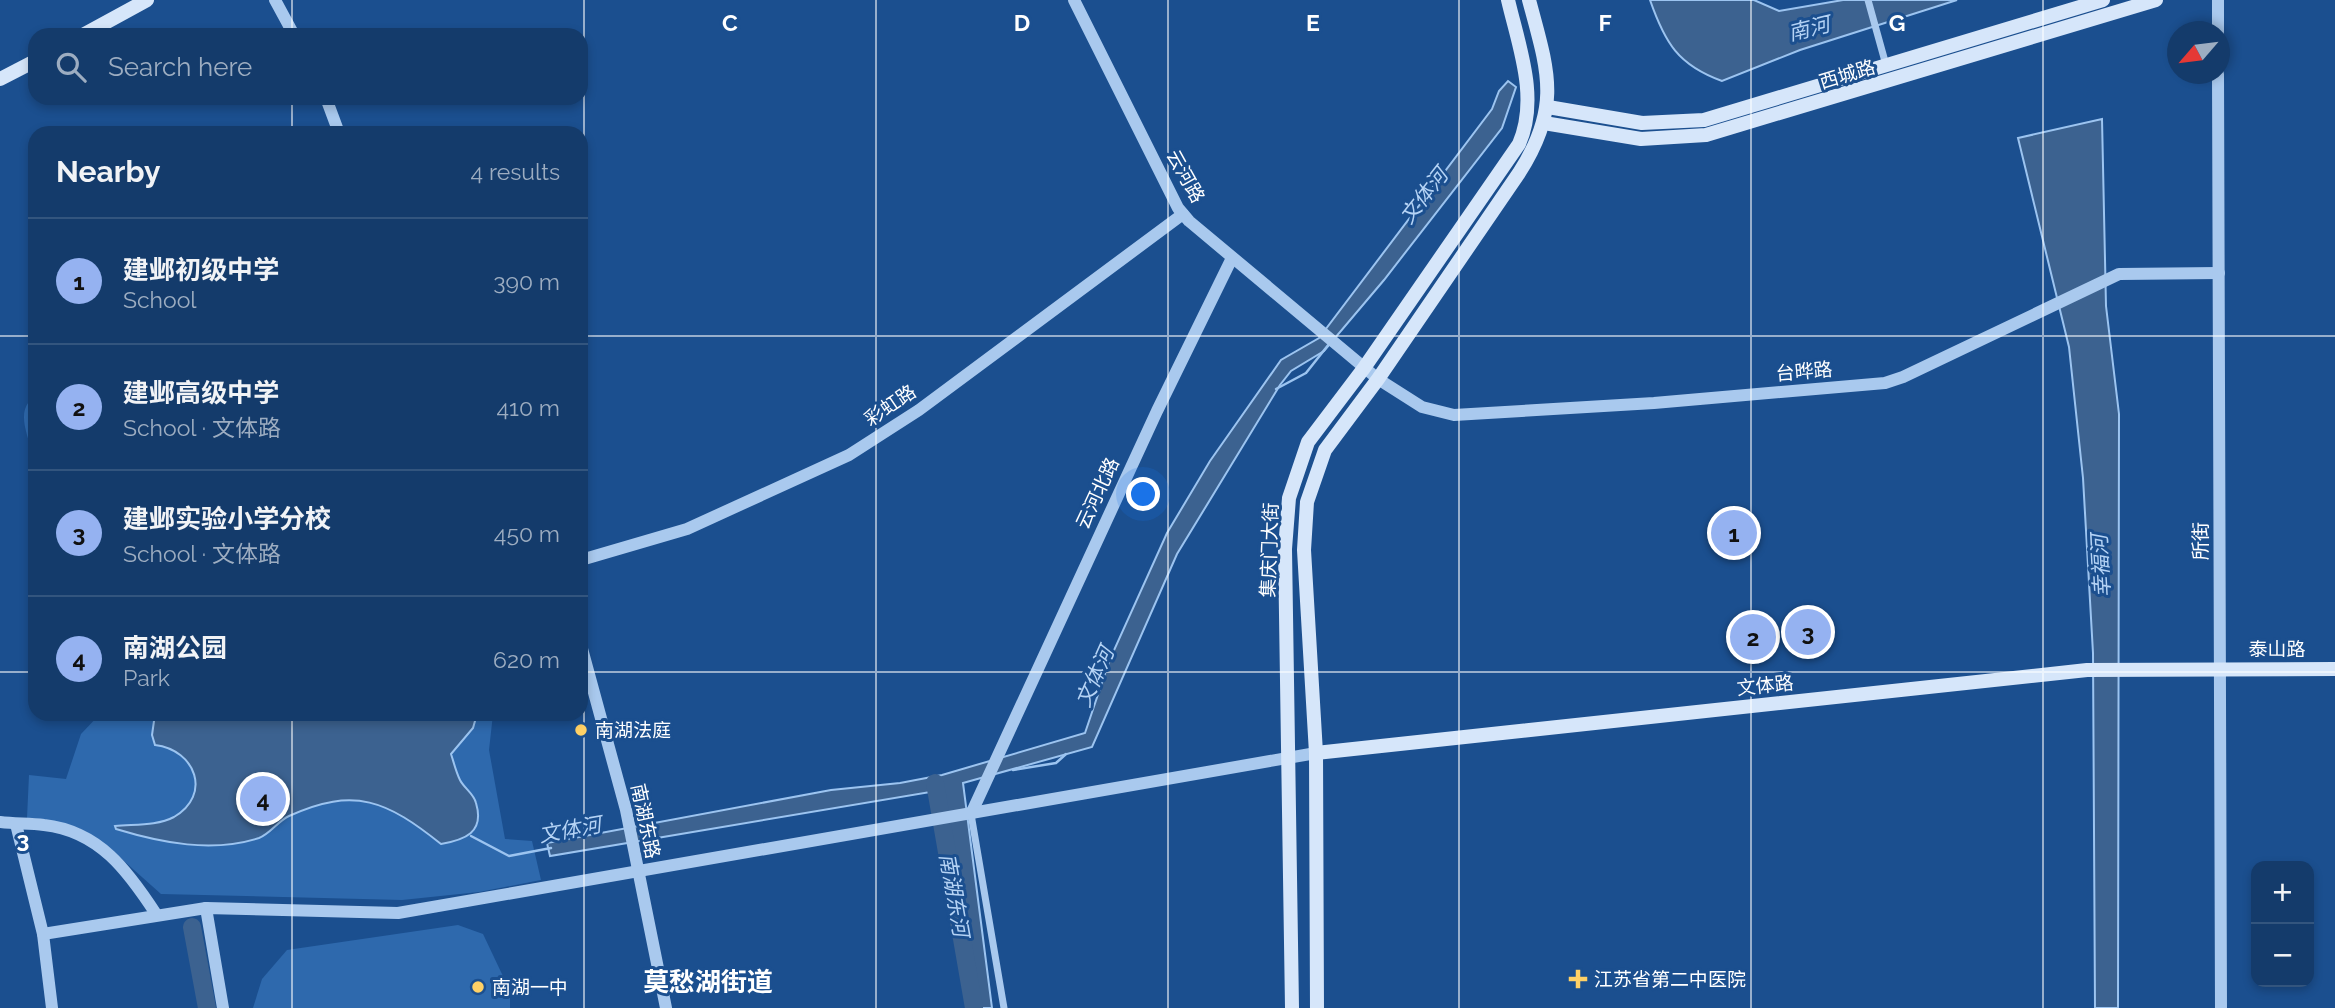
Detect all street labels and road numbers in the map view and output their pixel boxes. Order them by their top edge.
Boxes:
street label: 西城路 [1817,55,1877,93]
street label: 云河路 [1163,146,1209,206]
street label: 台晔路 [1775,358,1833,384]
street label: 彩虹路 [860,380,920,430]
street label: 云河北路 [1071,454,1123,532]
street label: 集庆门大街 [1256,502,1282,598]
street label: 所街 [2189,522,2211,560]
street label: 泰山路 [2248,638,2306,660]
street label: 文体路 [1735,671,1795,699]
street label: 南湖东路 [627,782,665,860]

